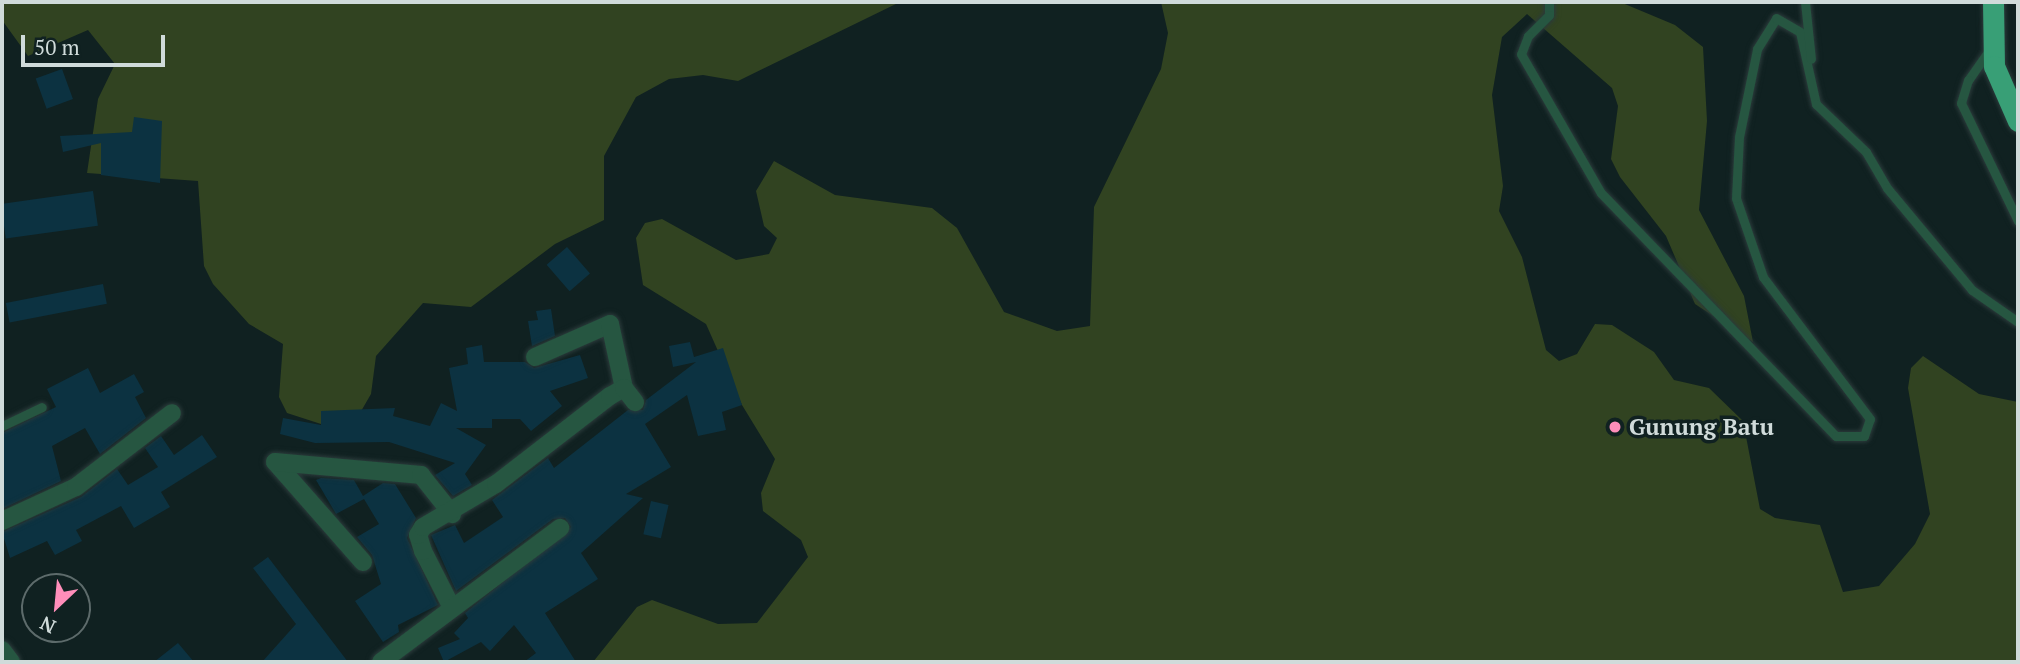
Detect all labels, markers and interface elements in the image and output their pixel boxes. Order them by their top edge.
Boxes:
scale bar [24,21,168,65]
text: 50 m [34,33,80,61]
place label: Gunung Batu [1629,413,1774,441]
marker: Gunung Batu [1607,419,1623,435]
north arrow [21,573,91,643]
text: N [35,611,59,640]

